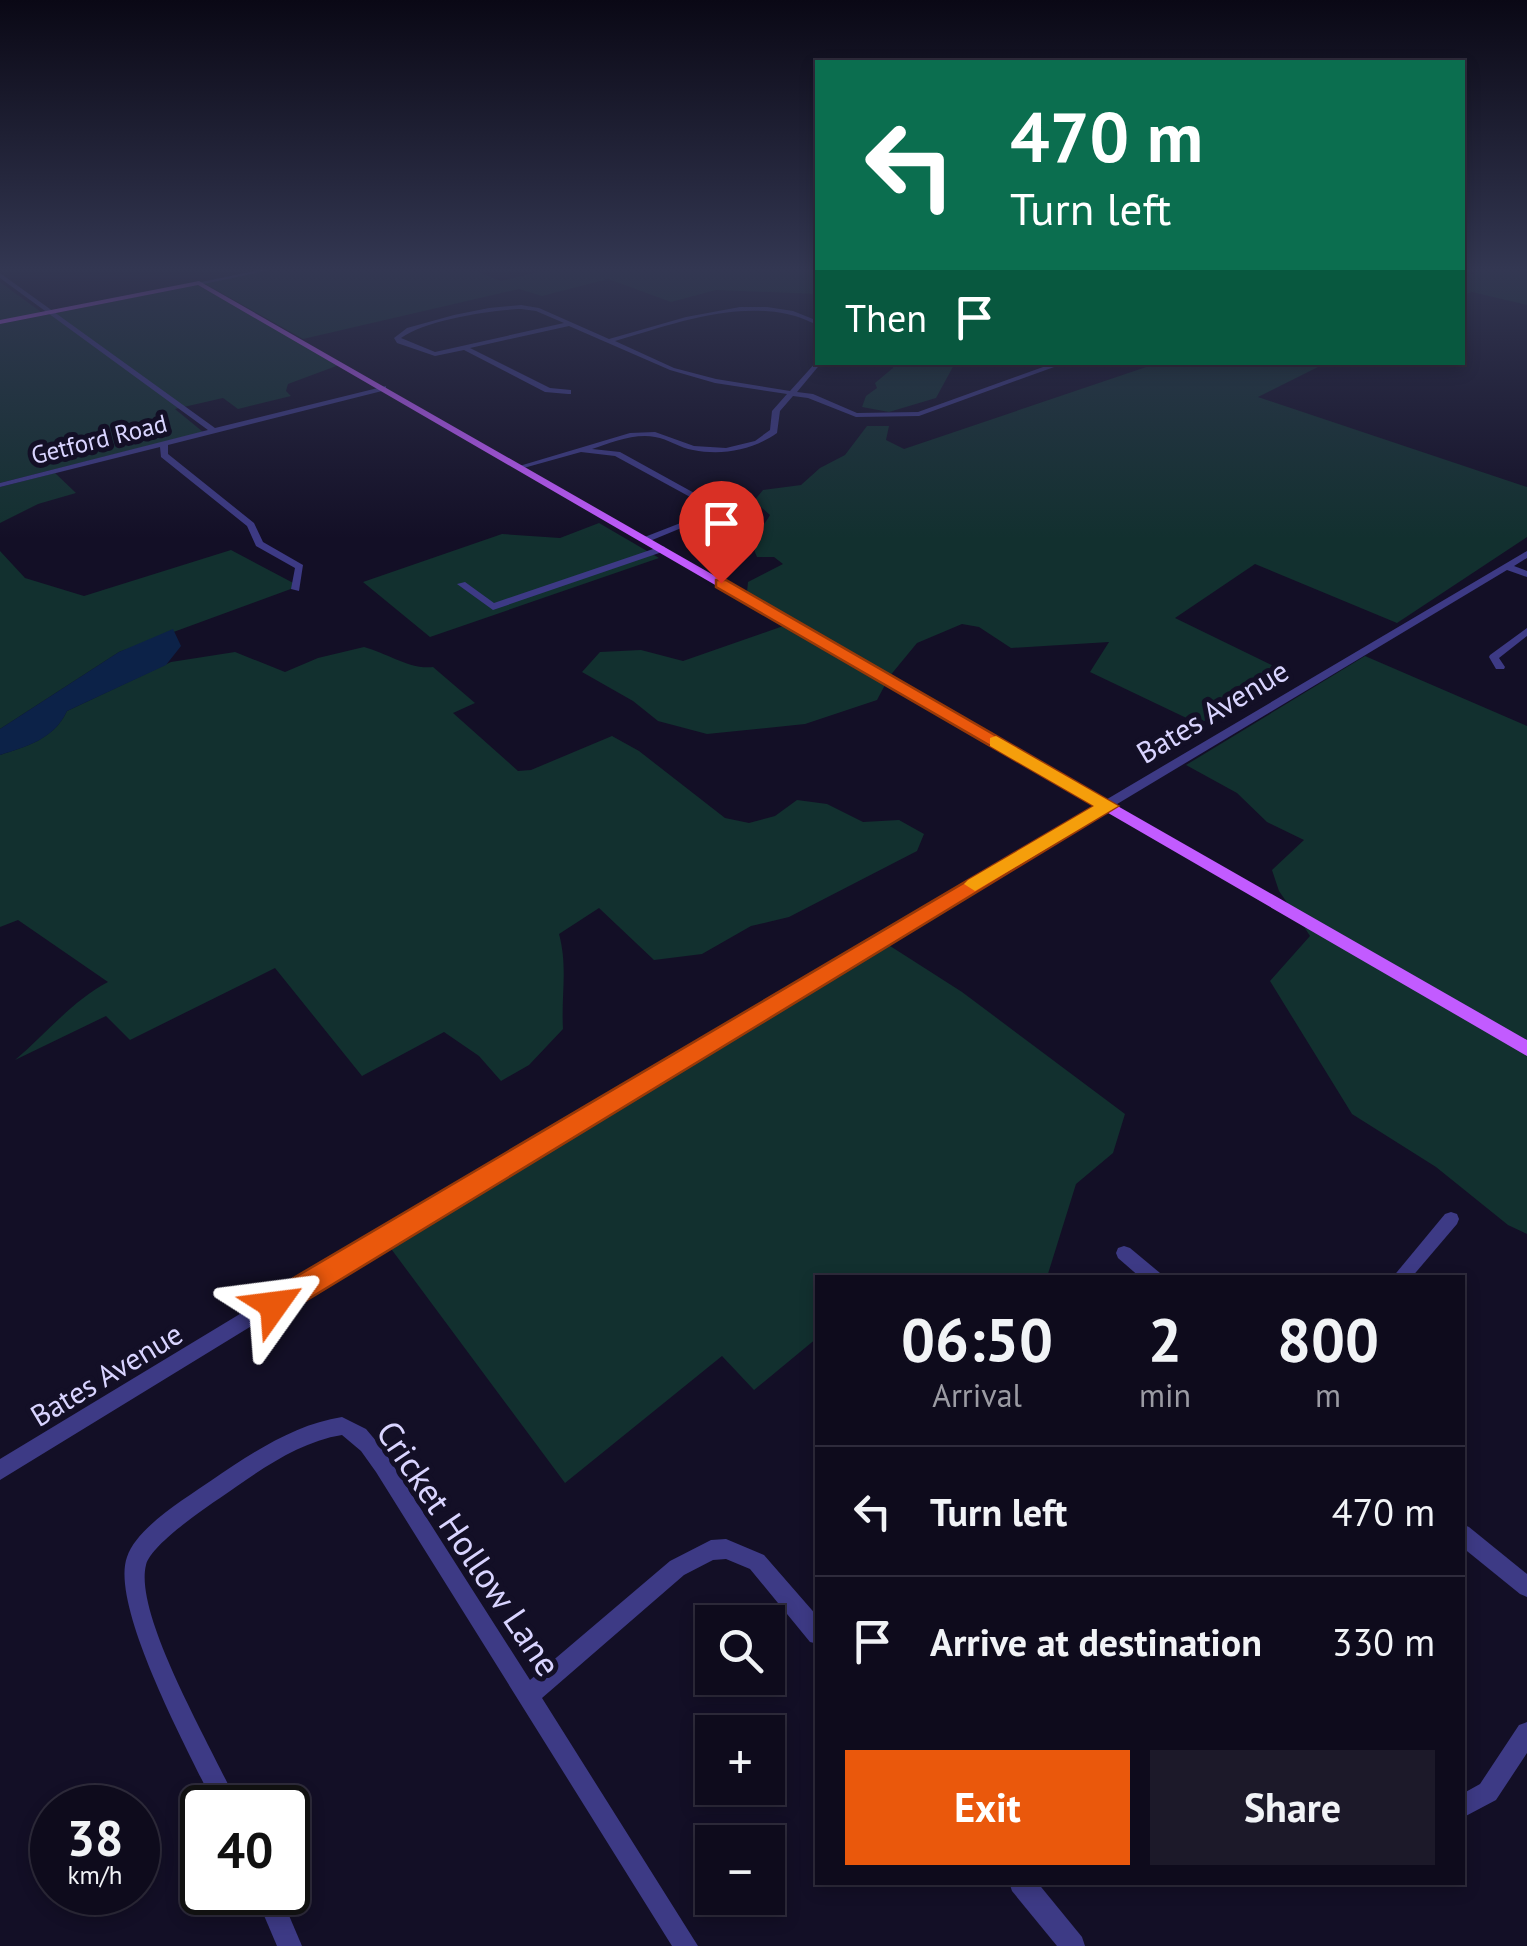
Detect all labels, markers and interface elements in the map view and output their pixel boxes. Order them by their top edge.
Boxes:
text: 470 m [1010,91,1203,181]
icon: left [845,100,975,230]
text: Turn left [1010,179,1171,237]
icon: arrive [947,290,1002,345]
text: Then [845,293,927,342]
street label: Getford Road [28,407,170,471]
pin [679,481,764,584]
icon: arrive [694,496,749,551]
street label: Bates Avenue [1129,650,1295,772]
position arrow [222,1253,326,1357]
text: 06:50 [901,1300,1053,1378]
text: 2 [1148,1300,1182,1378]
text: 800 [1277,1300,1379,1378]
street label: Bates Avenue [23,1313,189,1435]
text: Arrival [932,1374,1022,1416]
text: min [1139,1374,1191,1416]
text: m [1315,1374,1341,1416]
street label: Cricket Hollow Lane [366,1411,572,1685]
icon: left [845,1484,900,1539]
text: Turn left [930,1487,1067,1536]
text: 470 m [1332,1487,1435,1536]
map controls [695,1605,785,1915]
button: search [695,1605,785,1695]
icon: arrive [845,1614,900,1669]
text: Arrive at destination [930,1617,1262,1666]
text: 330 m [1332,1617,1435,1666]
button: + [695,1715,785,1805]
button: Exit [845,1750,1130,1865]
button: Share [1150,1750,1435,1865]
speed limit sign: 40 [180,1785,310,1915]
text: 38 [67,1805,123,1870]
button: − [695,1825,785,1915]
text: km/h [68,1859,122,1891]

